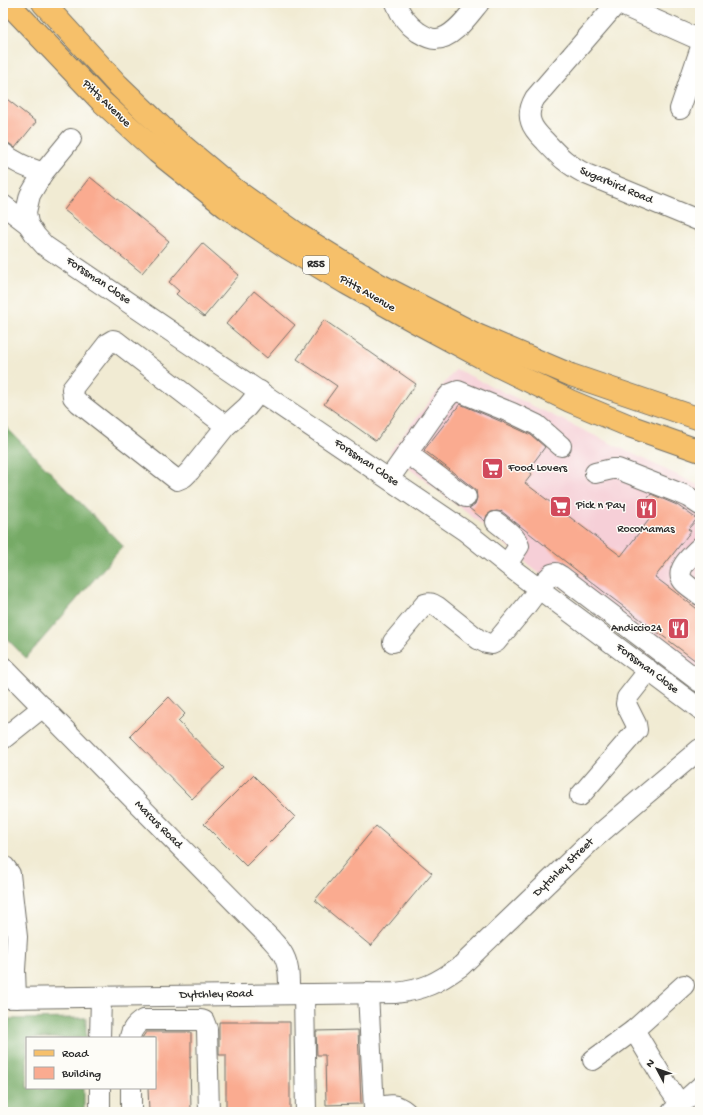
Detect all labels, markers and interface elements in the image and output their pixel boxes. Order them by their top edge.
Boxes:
street label: Pitts Avenue [78,77,134,131]
street label: Sugarbird Road [577,164,656,208]
street label: Forssman Close [62,254,134,308]
road number: R55 [303,256,329,274]
street label: Pitts Avenue [336,272,398,316]
street label: Forssman Close [330,436,402,490]
supermarket icon: Food Lovers [479,456,505,482]
place label: Food Lovers [507,462,568,476]
supermarket icon: Pick n Pay [548,493,574,519]
restaurant icon: RocoMamas [633,496,659,522]
place label: Pick n Pay [575,499,625,513]
place label: RocoMamas [617,523,675,537]
restaurant icon: Andiccio24 [665,616,691,642]
place label: Andiccio24 [611,622,662,636]
street label: Forssman Close [612,640,682,698]
street label: Marcus Road [131,798,186,853]
street label: Dytchley Street [530,835,598,901]
street label: Dytchley Road [178,987,254,1003]
legend [26,1037,156,1089]
text: Road [62,1048,89,1062]
north arrow [637,1049,677,1089]
text: N [644,1057,658,1070]
text: Building [61,1068,101,1082]

